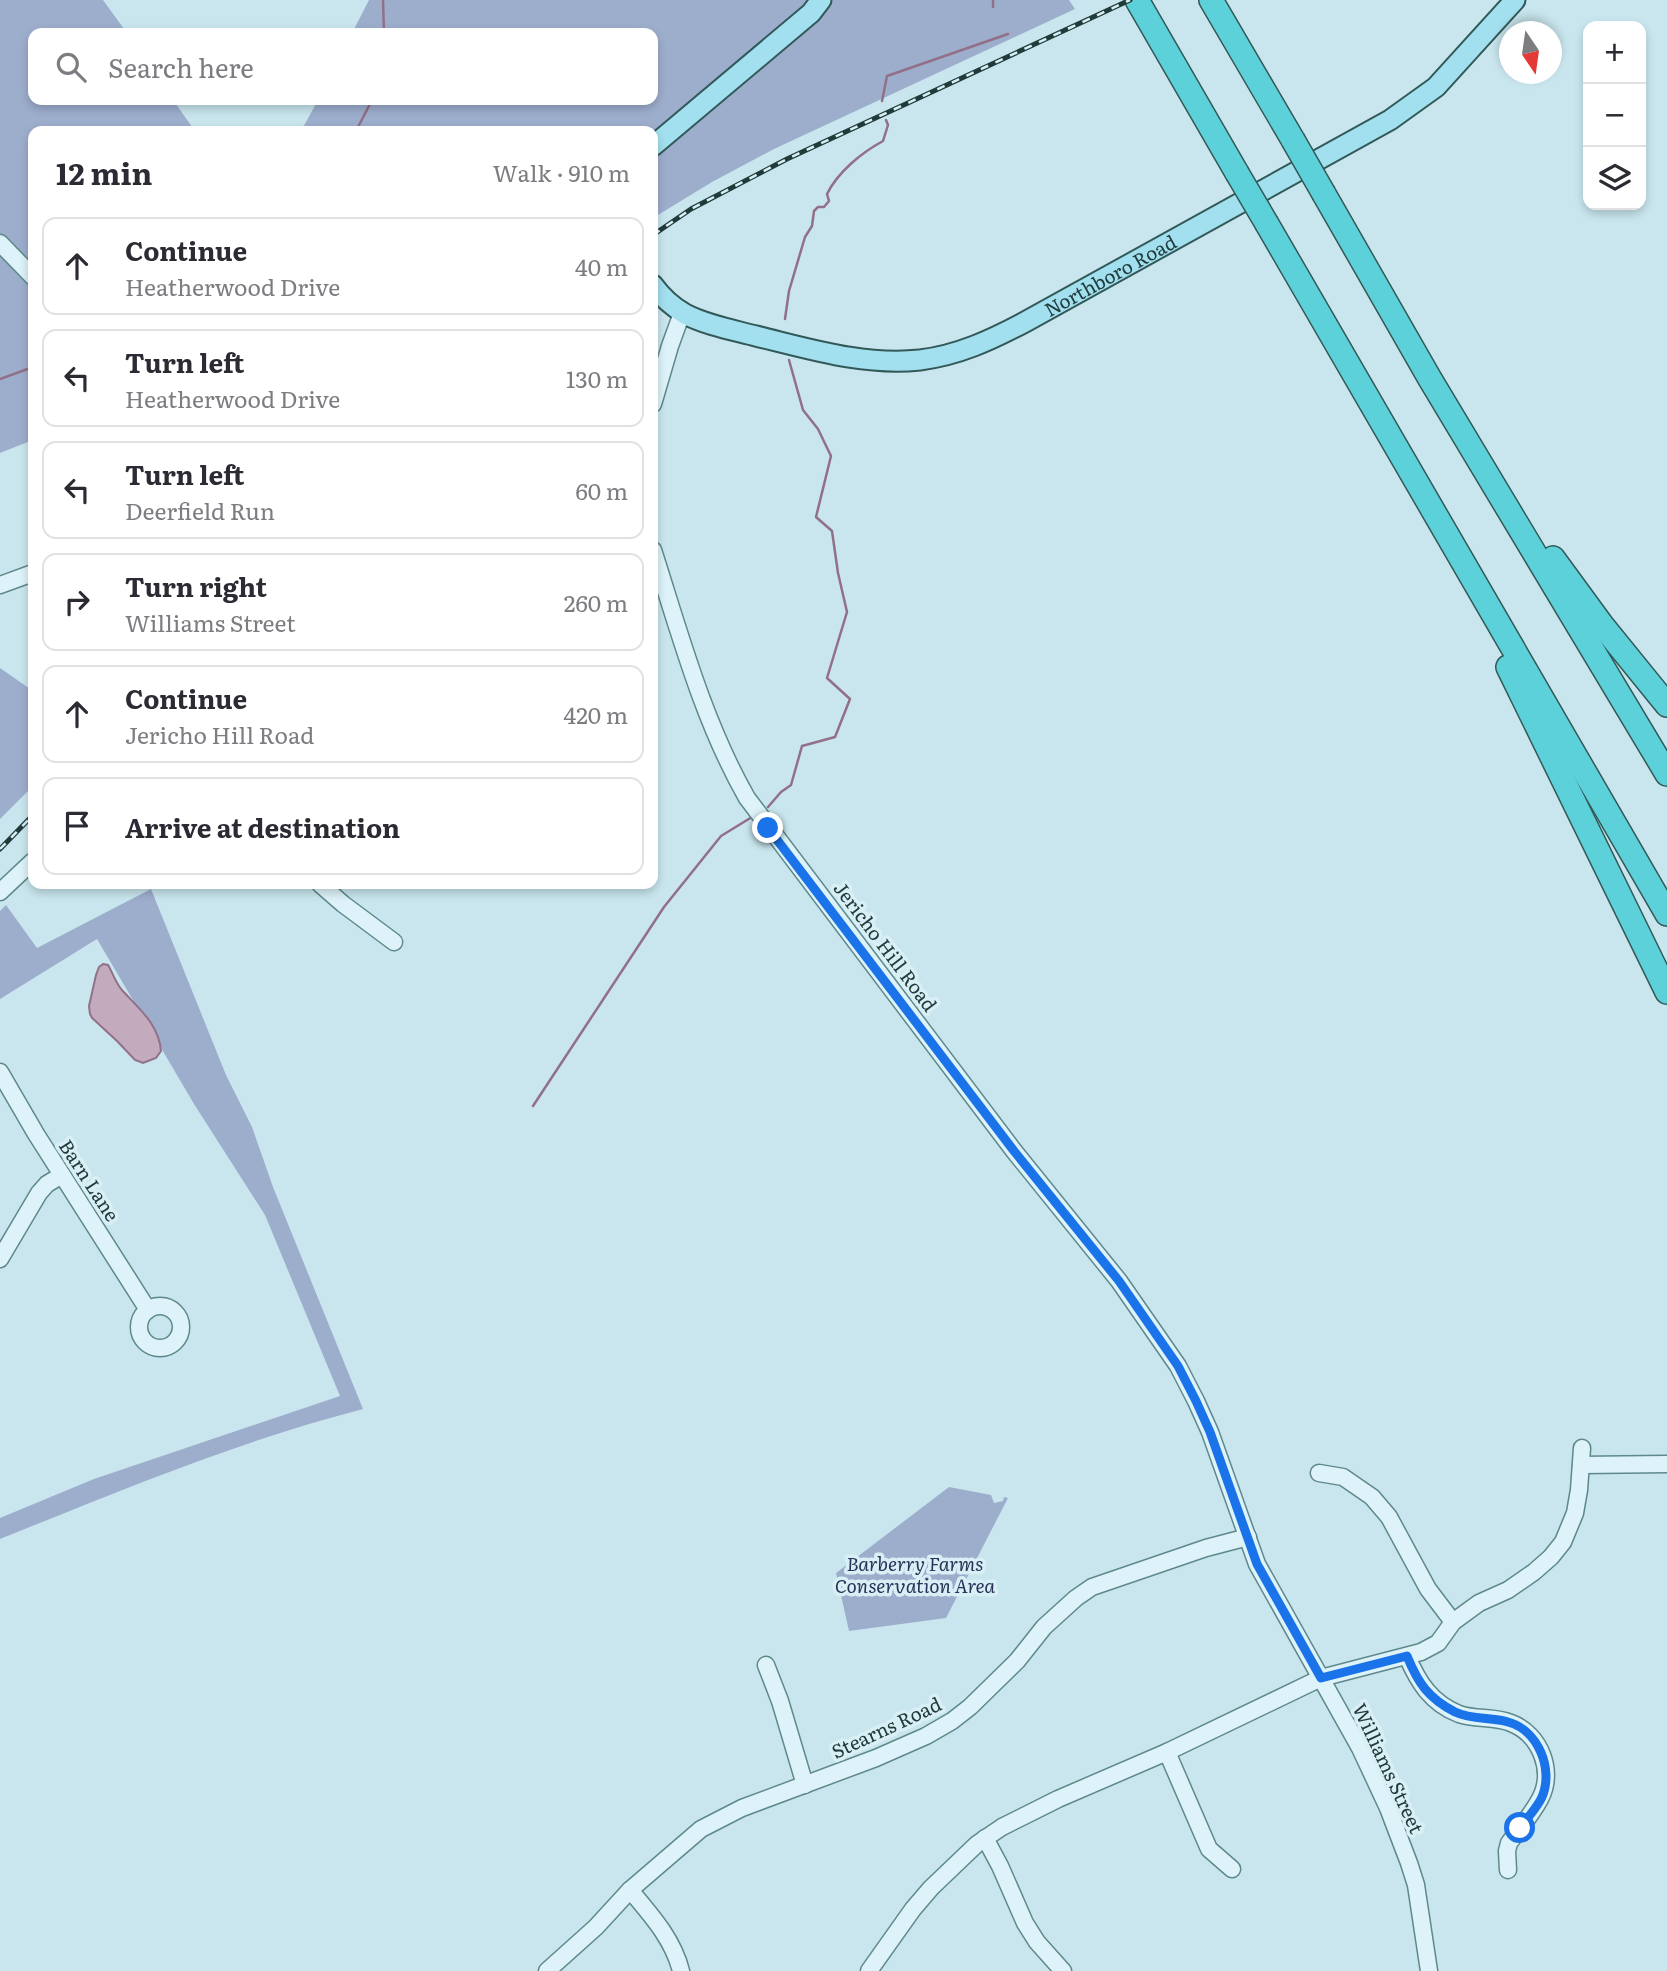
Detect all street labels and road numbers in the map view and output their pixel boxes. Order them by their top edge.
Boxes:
street label: Northboro Road [1039,227,1181,323]
street label: Jericho Hill Road [828,875,944,1017]
street label: Barn Lane [53,1134,127,1227]
street label: Stearns Road [826,1689,946,1765]
street label: Williams Street [1347,1698,1432,1838]

